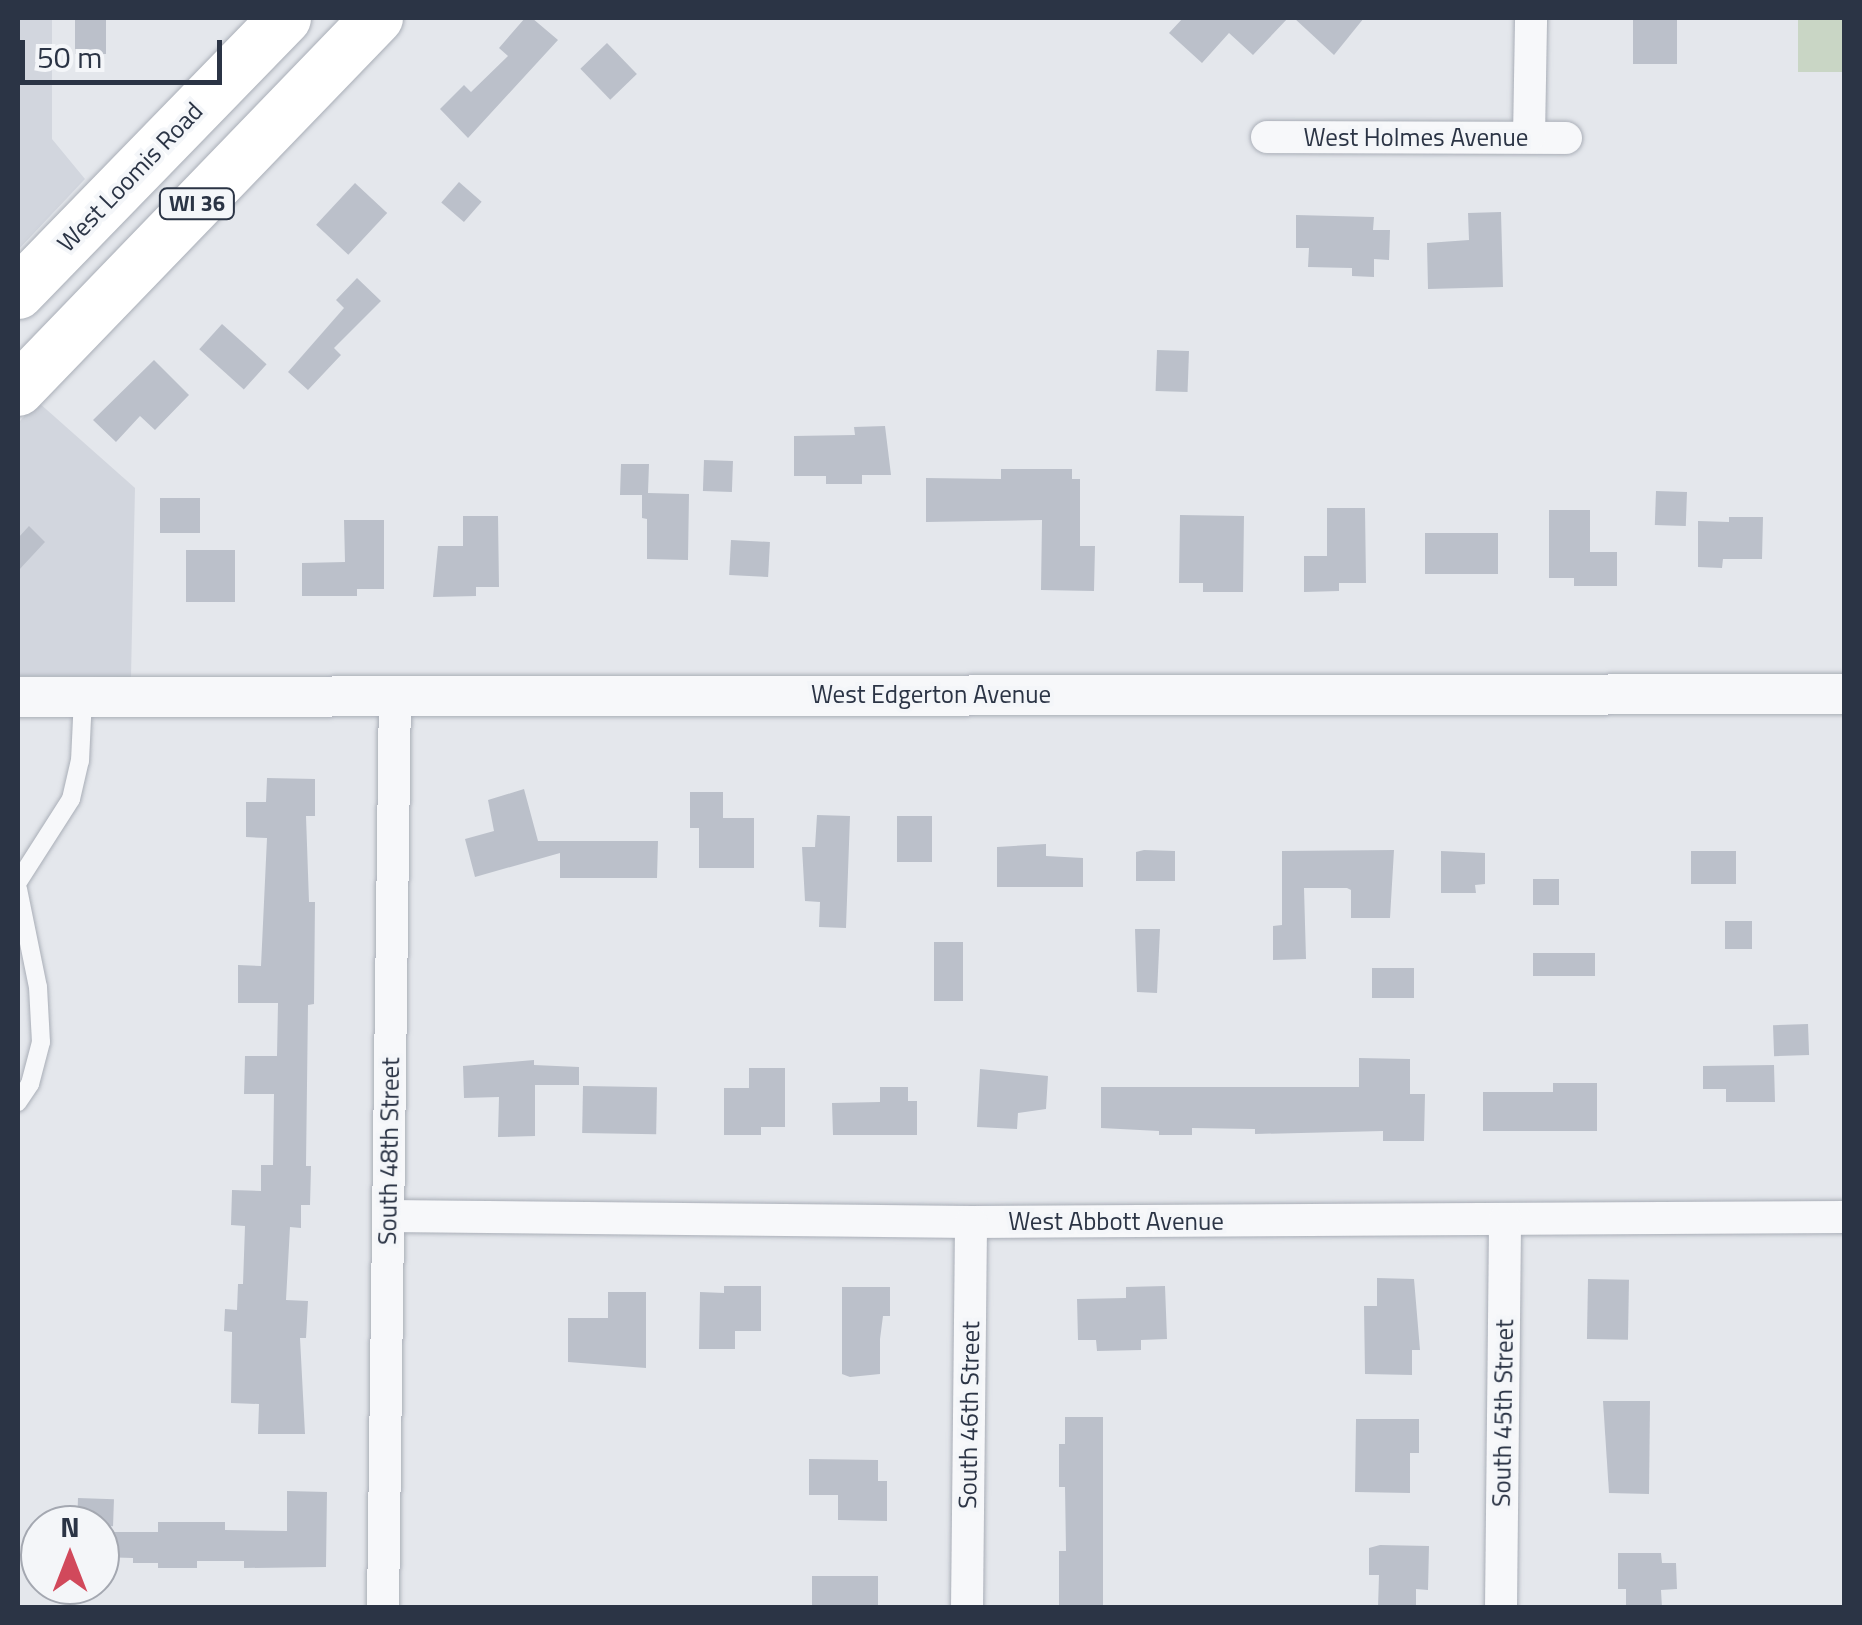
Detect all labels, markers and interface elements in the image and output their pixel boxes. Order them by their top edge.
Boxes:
scale bar [25,20,228,82]
text: 50 m [37,34,102,80]
street label: West Loomis Road [51,96,209,258]
street label: West Holmes Avenue [1304,122,1528,152]
road number: WI 36 [157,187,237,221]
street label: West Edgerton Avenue [811,679,1051,709]
street label: South 48th Street [372,1057,406,1245]
street label: West Abbott Avenue [1008,1206,1224,1236]
street label: South 45th Street [1486,1319,1520,1507]
street label: South 46th Street [952,1321,986,1509]
north arrow [20,1505,120,1605]
text: N [60,1505,80,1548]

